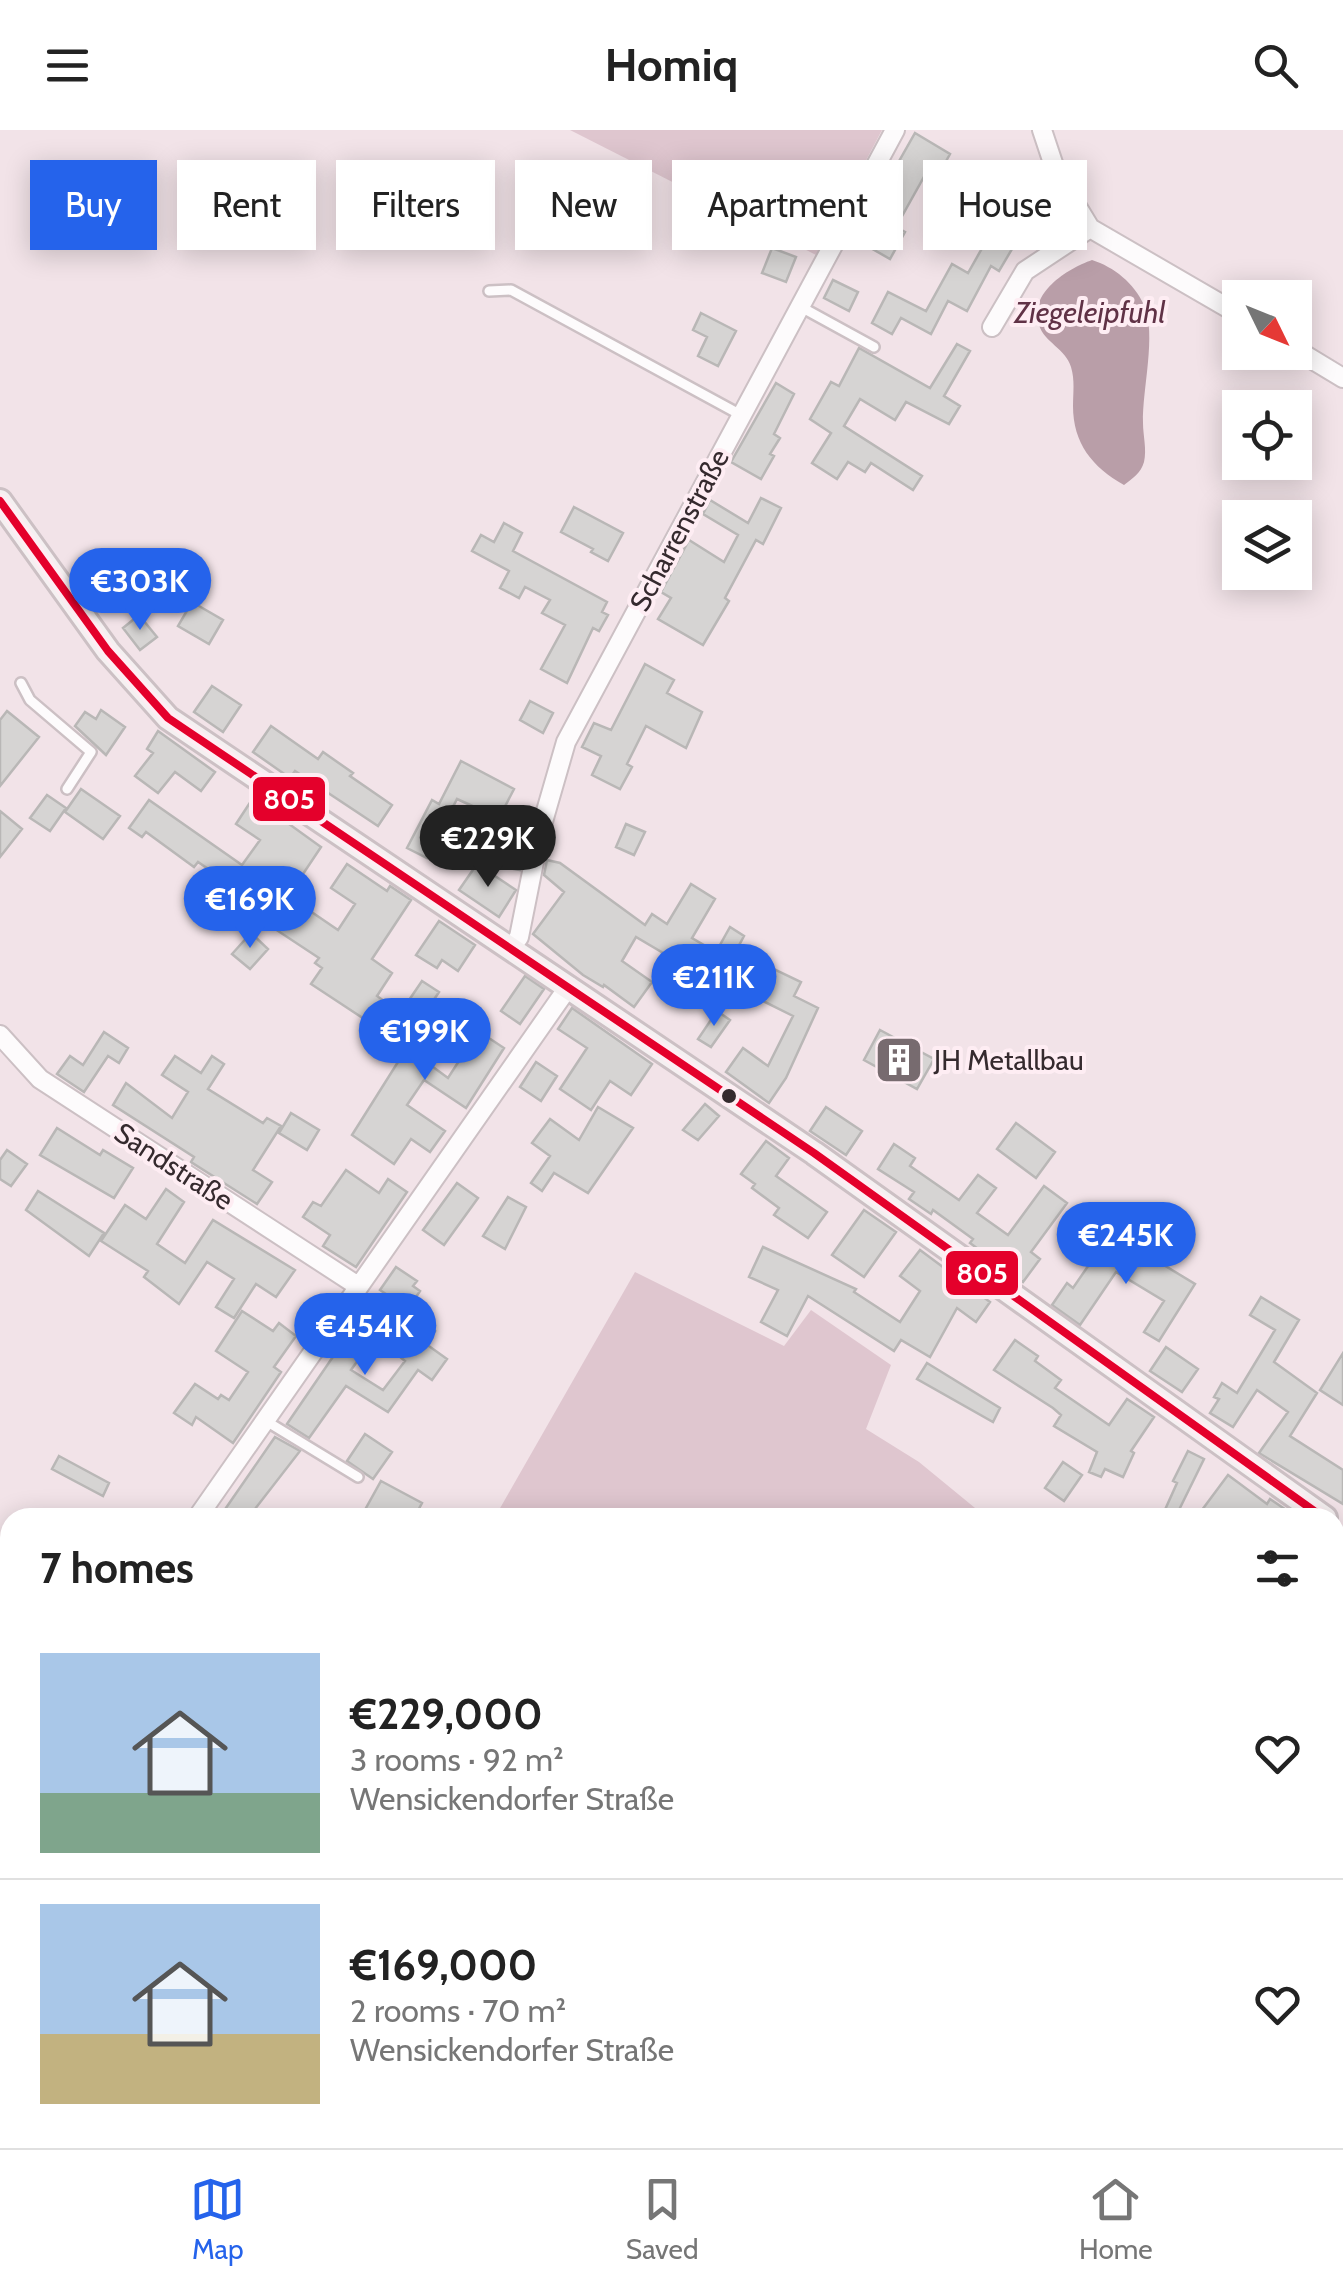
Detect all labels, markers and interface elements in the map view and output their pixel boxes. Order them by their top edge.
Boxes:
icon: menu [40,38,95,93]
text: Homiq [605,38,738,92]
icon: search [1248,38,1303,93]
chip: Buy [30,160,157,250]
chip: Rent [177,160,316,250]
chip: Filters [336,160,495,250]
chip: New [515,160,652,250]
chip: Apartment [672,160,903,250]
chip: House [923,160,1087,250]
north arrow [1222,280,1312,370]
map controls [1222,280,1312,590]
water label: Ziegeleipfuhl [1012,294,1166,331]
button: locate [1222,390,1312,480]
street label: Scharrenstraße [622,443,736,617]
button: layers [1222,500,1312,590]
pin: €303K [70,548,210,633]
text: €303K [91,561,189,600]
line badge: 805 [251,775,327,823]
text: 805 [263,782,315,816]
pin: €229K [418,805,558,890]
text: €229K [442,818,534,857]
pin: €169K [180,866,320,951]
text: €169K [206,879,294,918]
pin: €211K [644,944,784,1029]
text: €211K [673,957,755,996]
pin: €199K [355,998,495,1083]
text: €199K [381,1011,469,1050]
building icon: JH Metallbau [873,1034,925,1086]
place label: JH Metallbau [933,1043,1084,1077]
unlabelled marker [719,1086,739,1106]
street label: Sandstraße [108,1115,240,1217]
pin: €245K [1056,1202,1196,1287]
text: €245K [1079,1215,1173,1254]
line badge: 805 [944,1249,1020,1297]
text: 805 [956,1256,1008,1290]
pin: €454K [295,1293,435,1378]
text: €454K [316,1306,414,1345]
icon: filters [1250,1541,1305,1596]
text: 7 homes [40,1542,194,1594]
text: €229,000 [350,1688,543,1740]
icon: home [120,1693,240,1813]
icon: heart [1250,1726,1305,1781]
text: 3 rooms · 92 m² [350,1740,564,1779]
text: Wensickendorfer Straße [350,1779,674,1818]
text: €169,000 [350,1939,537,1991]
icon: home [120,1944,240,2064]
icon: heart [1250,1977,1305,2032]
text: 2 rooms · 70 m² [350,1991,566,2030]
text: Wensickendorfer Straße [350,2030,674,2069]
tab: Map [190,2172,245,2266]
tab: Saved [626,2172,699,2266]
tab: Home [1079,2172,1153,2266]

